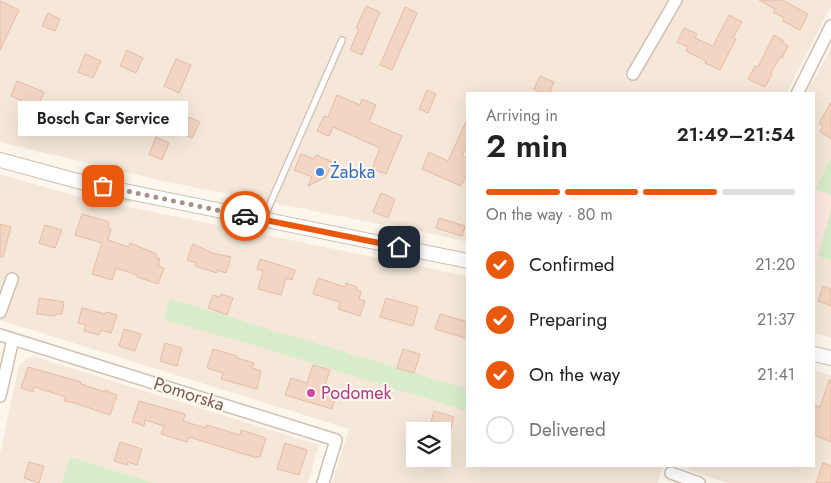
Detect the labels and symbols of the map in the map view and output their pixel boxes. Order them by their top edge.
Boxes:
callout: Bosch Car Service [18,101,188,136]
place label: Żabka [330,159,375,185]
pin [82,165,124,207]
marker: Żabka [314,166,326,178]
courier [220,191,270,241]
pin [378,226,420,268]
street label: Pomorska [150,370,228,418]
place label: Podomek [321,380,392,406]
marker: Podomek [305,387,317,399]

